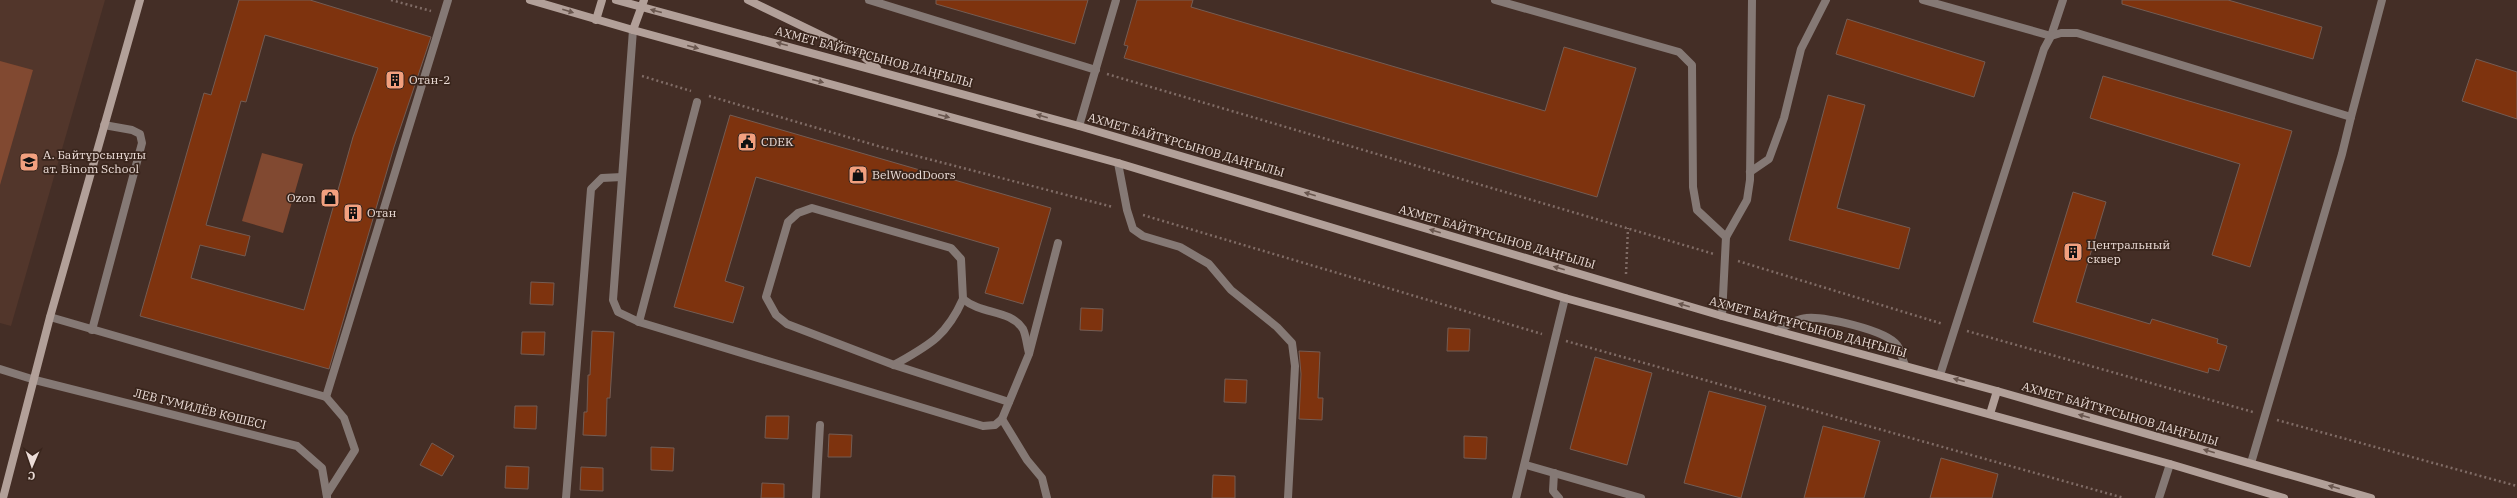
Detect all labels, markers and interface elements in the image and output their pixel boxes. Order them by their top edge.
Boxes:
one-way arrow [562,8,574,14]
one-way arrow [650,8,662,14]
street label: АХМЕТ БАЙТҰРСЫНОВ ДАҢҒЫЛЫ [774,23,975,90]
one-way arrow [775,41,787,47]
one-way arrow [687,44,699,50]
building icon: Отан-2 [384,69,406,91]
place label: Отан-2 [409,72,450,87]
one-way arrow [812,78,824,84]
street label: АХМЕТ БАЙТҰРСЫНОВ ДАҢҒЫЛЫ [1086,109,1286,180]
one-way arrow [937,113,950,119]
one-way arrow [1036,113,1048,119]
public building icon: CDEK [736,131,758,153]
place label: CDEK [761,134,794,149]
place label: А. Байтұрсынұлы ат. Binom School [43,147,147,176]
school or university icon: А. Байтұрсынұлы ат. Binom School [18,151,40,173]
shop icon: BelWoodDoors [847,164,869,186]
place label: BelWoodDoors [872,167,956,182]
shop icon: Ozon [319,187,341,209]
place label: Ozon [287,190,316,205]
one-way arrow [1304,191,1316,197]
street label: АХМЕТ БАЙТҰРСЫНОВ ДАҢҒЫЛЫ [1397,201,1597,272]
building icon: Отан [342,202,364,224]
place label: Отан [367,205,397,220]
one-way arrow [1428,228,1440,234]
place label: Центральный сквер [2087,237,2170,266]
building icon: Центральный сквер [2062,241,2084,263]
one-way arrow [1553,265,1565,271]
street label: АХМЕТ БАЙТҰРСЫНОВ ДАҢҒЫЛЫ [1708,293,1909,360]
one-way arrow [1678,302,1690,308]
one-way arrow [1952,377,1964,383]
street label: АХМЕТ БАЙТҰРСЫНОВ ДАҢҒЫЛЫ [2020,378,2220,449]
street label: ЛЕВ ГУМИЛЁВ КӨШЕСІ [132,385,268,432]
one-way arrow [2078,413,2090,419]
north arrow [12,446,52,486]
one-way arrow [2203,448,2215,454]
text: С [28,469,36,483]
one-way arrow [2328,484,2340,490]

